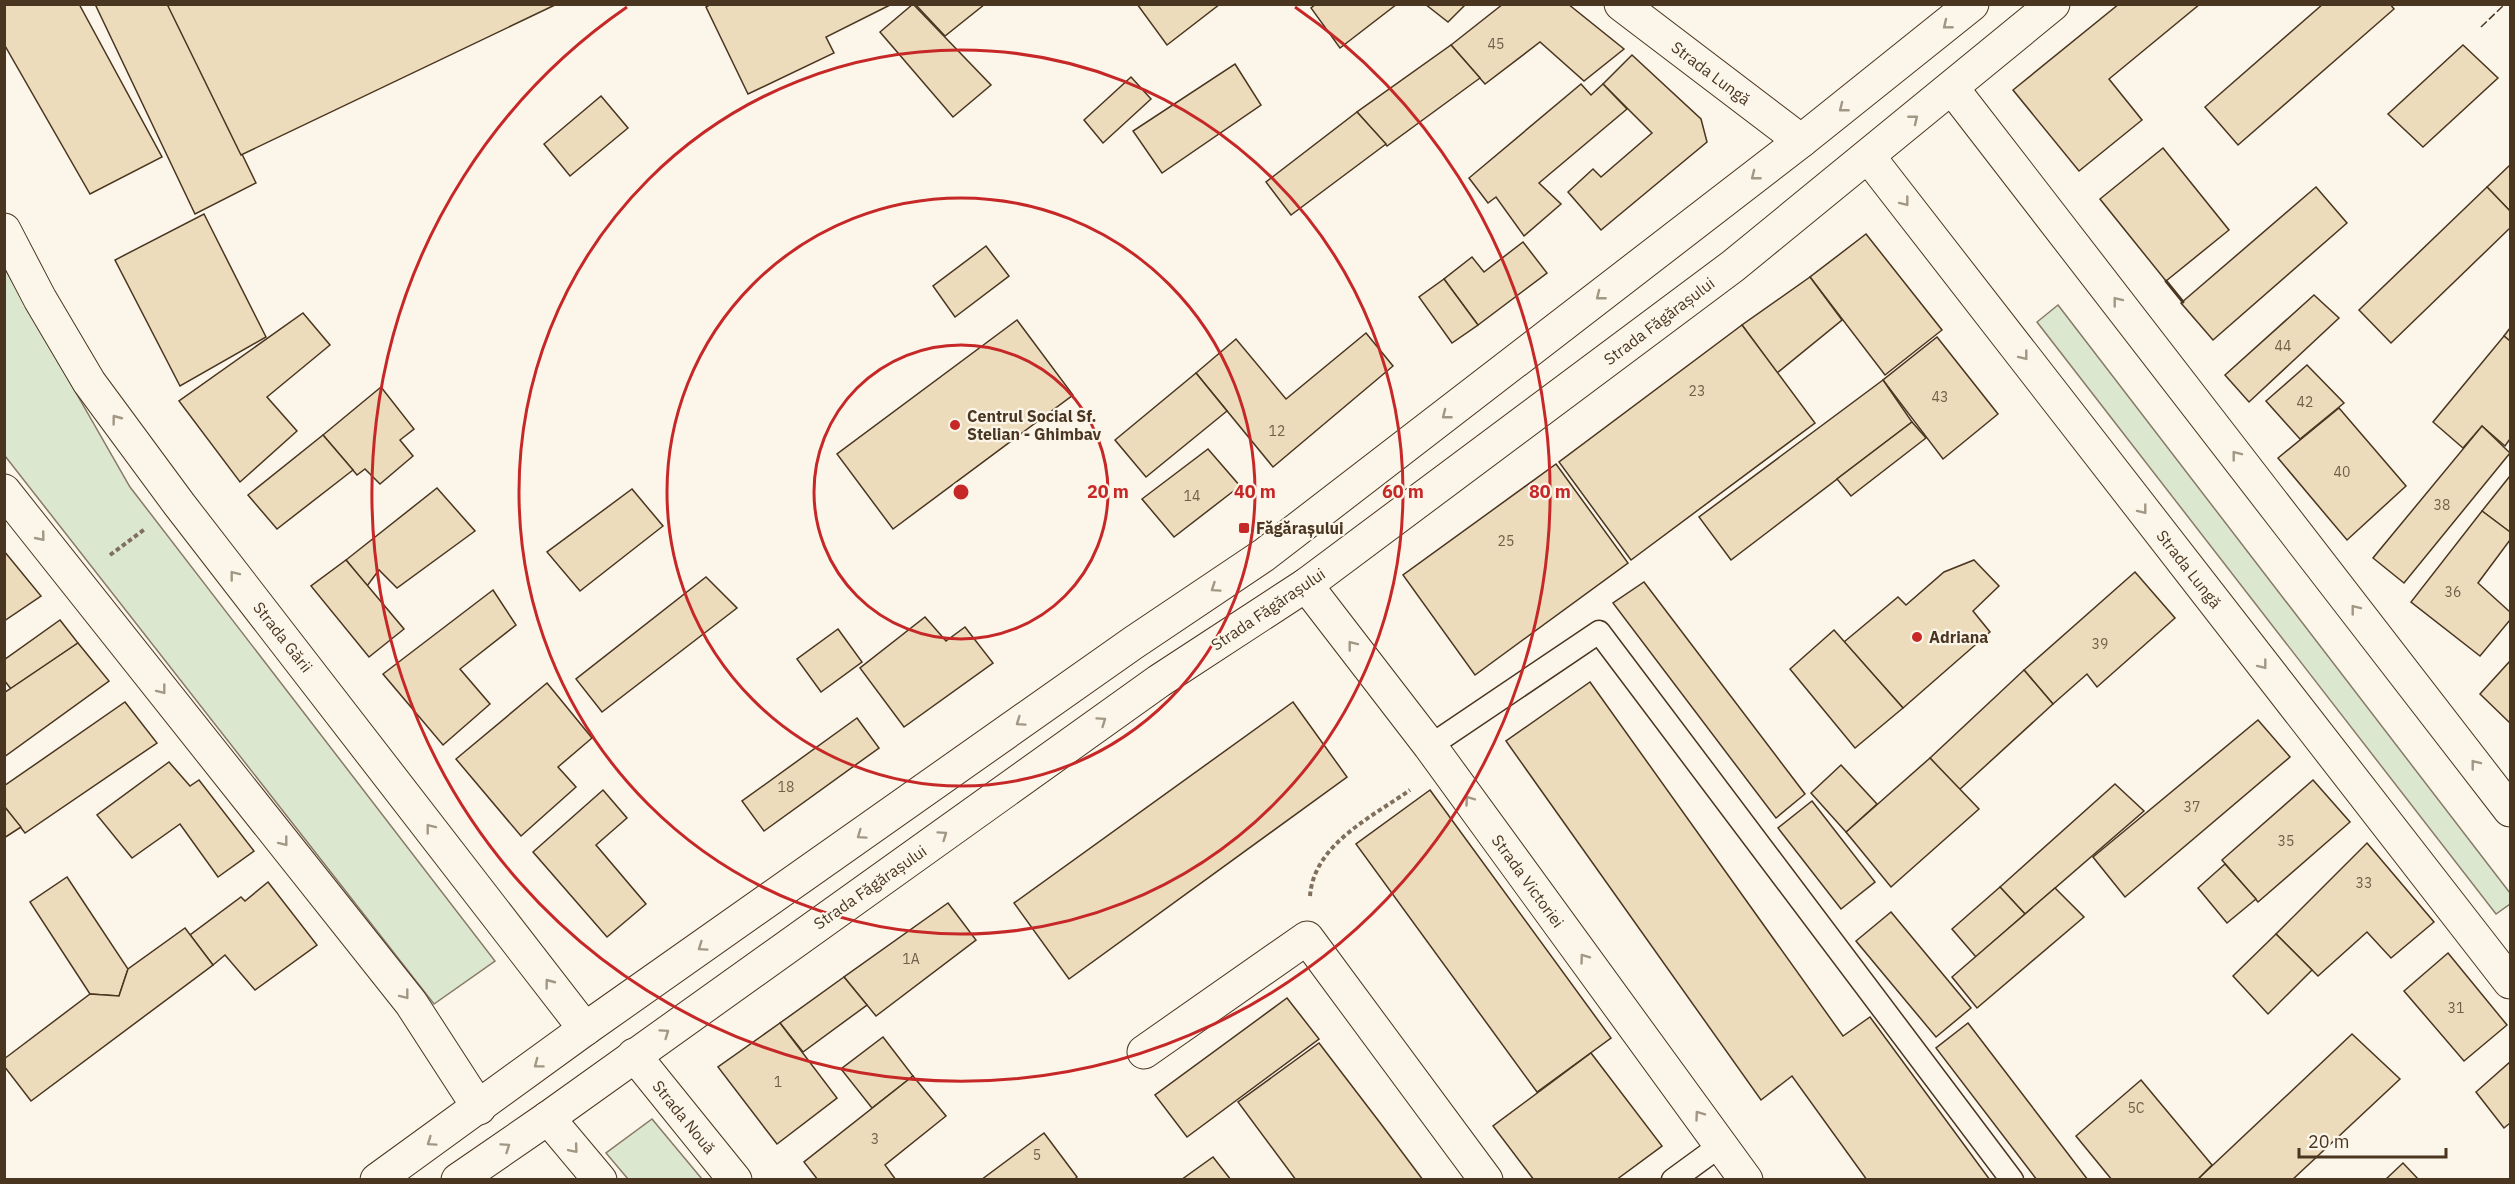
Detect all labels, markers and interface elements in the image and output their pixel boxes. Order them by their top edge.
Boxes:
one-way arrow [1942,17,1953,28]
house number: 45 [1488,35,1504,53]
street label: Strada Lungă [1668,37,1755,109]
one-way arrow [1839,100,1850,111]
one-way arrow [1907,116,1918,127]
one-way arrow [1750,169,1761,180]
one-way arrow [1897,195,1908,206]
street label: Strada Făgărașului [1600,273,1718,369]
one-way arrow [1596,288,1607,299]
one-way arrow [2113,297,2124,308]
house number: 44 [2275,337,2291,355]
one-way arrow [2017,349,2028,360]
house number: 23 [1689,382,1705,400]
house number: 43 [1932,388,1948,406]
house number: 42 [2297,393,2313,411]
place label: Centrul Social Sf. Stelian - Ghimbav [967,406,1102,444]
one-way arrow [1442,407,1453,418]
one-way arrow [112,415,123,426]
marker: Centrul Social Sf. Stelian - Ghimbav [948,418,962,432]
house number: 12 [1269,422,1285,440]
one-way arrow [2232,451,2243,462]
house number: 40 [2334,463,2350,481]
text: 20 m [1087,480,1129,503]
text: 40 m [1234,480,1276,503]
text: 60 m [1382,480,1424,503]
text: 80 m [1529,480,1571,503]
centre of rings [951,482,971,502]
house number: 14 [1184,487,1200,505]
house number: 38 [2434,496,2450,514]
one-way arrow [2136,504,2147,515]
place label: Făgărașului [1256,518,1344,538]
marker: Făgărașului [1237,521,1251,535]
street label: Strada Lungă [2152,526,2226,612]
one-way arrow [34,530,45,541]
house number: 25 [1498,532,1514,550]
street label: Strada Făgărașului [1207,563,1329,655]
one-way arrow [230,570,241,581]
one-way arrow [1211,581,1222,592]
house number: 36 [2445,583,2461,601]
street label: Strada Gării [249,598,317,676]
one-way arrow [2352,605,2363,616]
place label: Adriana [1929,627,1988,647]
marker: Adriana [1910,630,1924,644]
house number: 39 [2092,635,2108,653]
one-way arrow [1348,640,1359,651]
one-way arrow [2255,658,2266,669]
one-way arrow [155,683,166,694]
one-way arrow [1016,715,1027,726]
one-way arrow [1095,718,1106,729]
one-way arrow [2471,759,2482,770]
house number: 18 [778,778,794,796]
one-way arrow [1465,796,1476,807]
house number: 37 [2184,798,2200,816]
one-way arrow [427,824,438,835]
one-way arrow [857,828,868,839]
one-way arrow [937,831,948,842]
street label: Strada Victoriei [1488,831,1568,931]
house number: 35 [2278,832,2294,850]
one-way arrow [276,836,287,847]
street label: Strada Făgărașului [810,841,930,933]
house number: 33 [2356,874,2372,892]
one-way arrow [697,940,708,951]
house number: 1A [902,950,920,968]
one-way arrow [1580,953,1591,964]
one-way arrow [546,978,557,989]
one-way arrow [397,988,408,999]
house number: 31 [2448,999,2464,1017]
one-way arrow [658,1029,669,1040]
one-way arrow [534,1057,545,1068]
house number: 1 [774,1073,782,1091]
street label: Strada Nouă [648,1076,720,1158]
house number: 5C [2127,1099,2145,1117]
one-way arrow [1695,1111,1706,1122]
scale bar [2299,1121,2446,1159]
house number: 3 [871,1130,879,1148]
text: 20 m [2308,1130,2350,1153]
one-way arrow [427,1134,438,1145]
one-way arrow [567,1142,578,1153]
one-way arrow [500,1143,511,1154]
house number: 5 [1033,1146,1041,1164]

